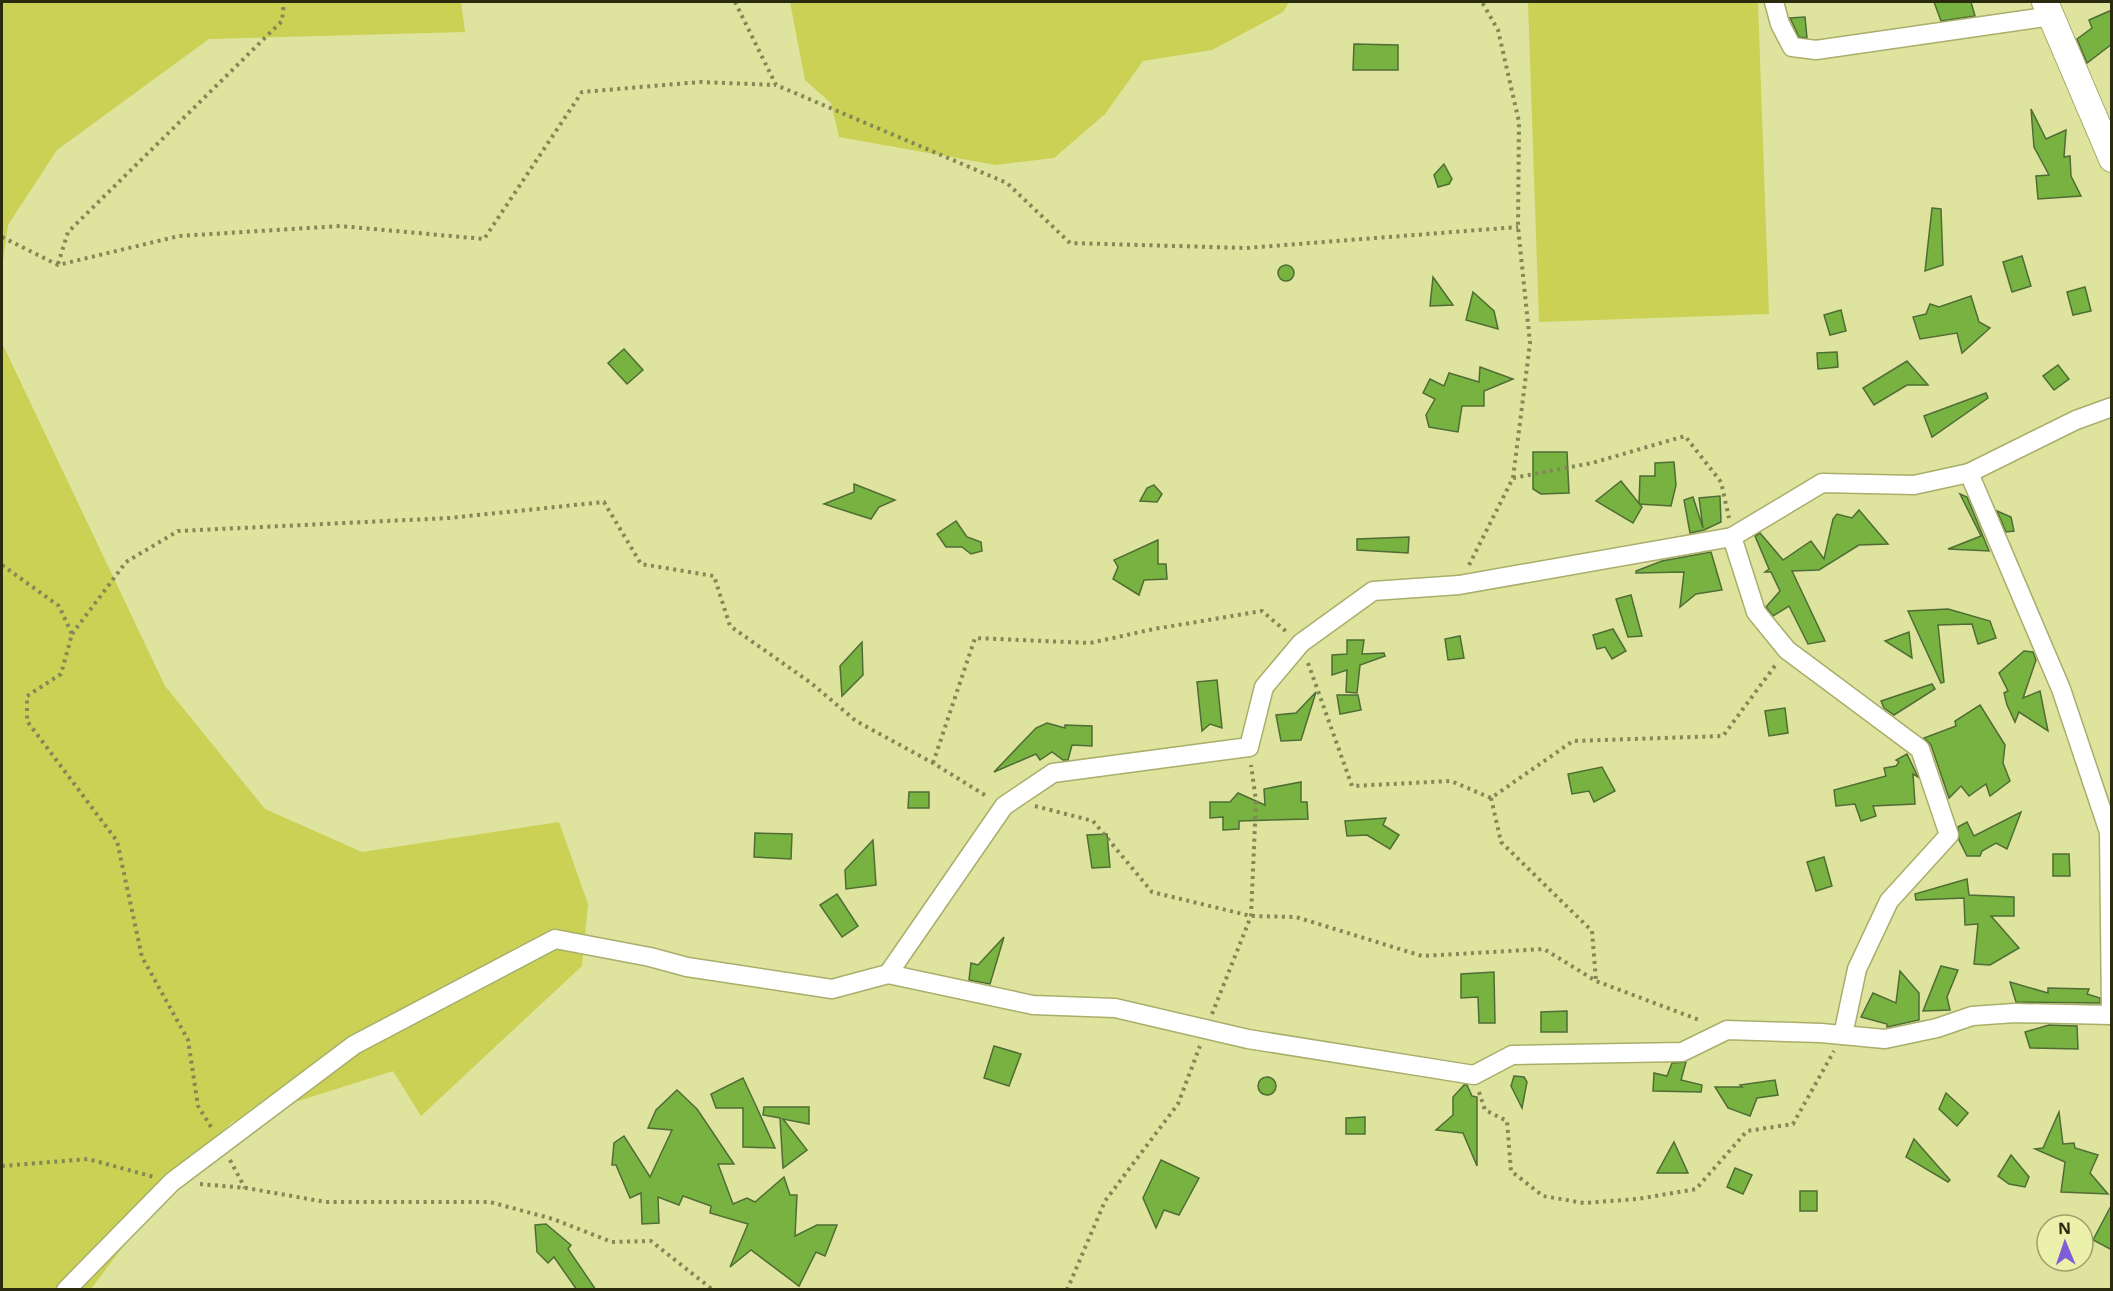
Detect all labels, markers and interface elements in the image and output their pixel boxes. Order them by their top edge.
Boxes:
north arrow [2035,1213,2095,1273]
text: N [2058,1217,2071,1239]

